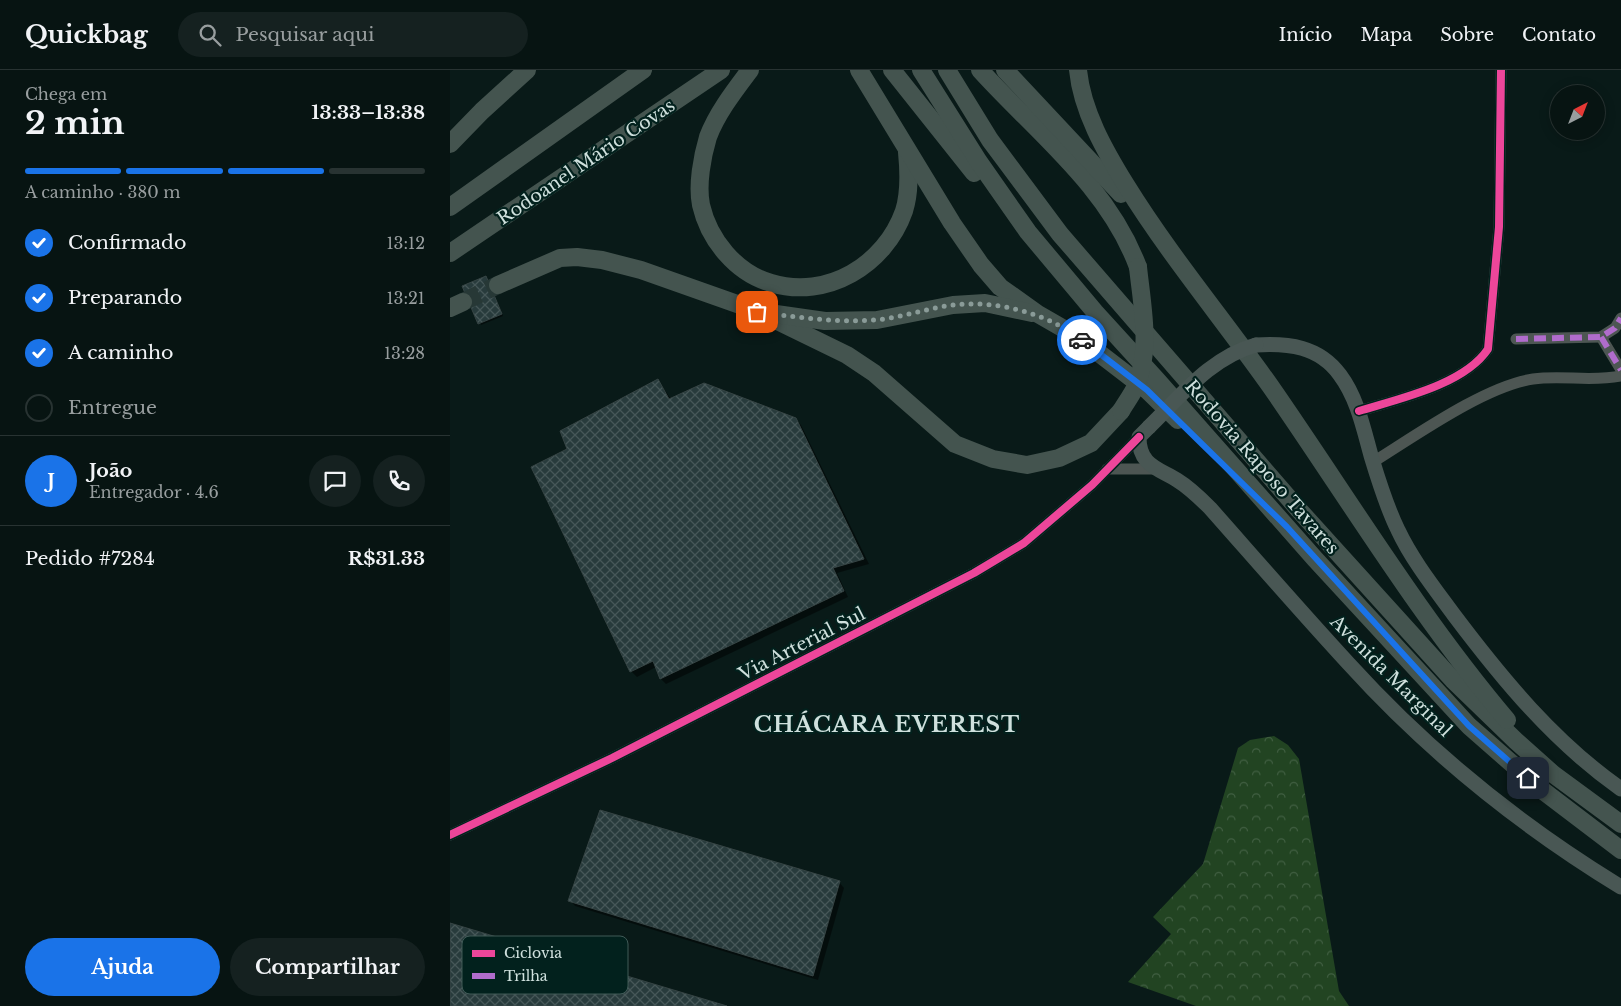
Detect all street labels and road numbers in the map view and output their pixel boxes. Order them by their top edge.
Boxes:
street label: Rodoanel Mário Covas [493,94,679,230]
street label: Rodovia Raposo Tavares [1180,375,1344,559]
street label: Via Arterial Sul [734,603,869,686]
street label: Avenida Marginal [1325,610,1456,741]

